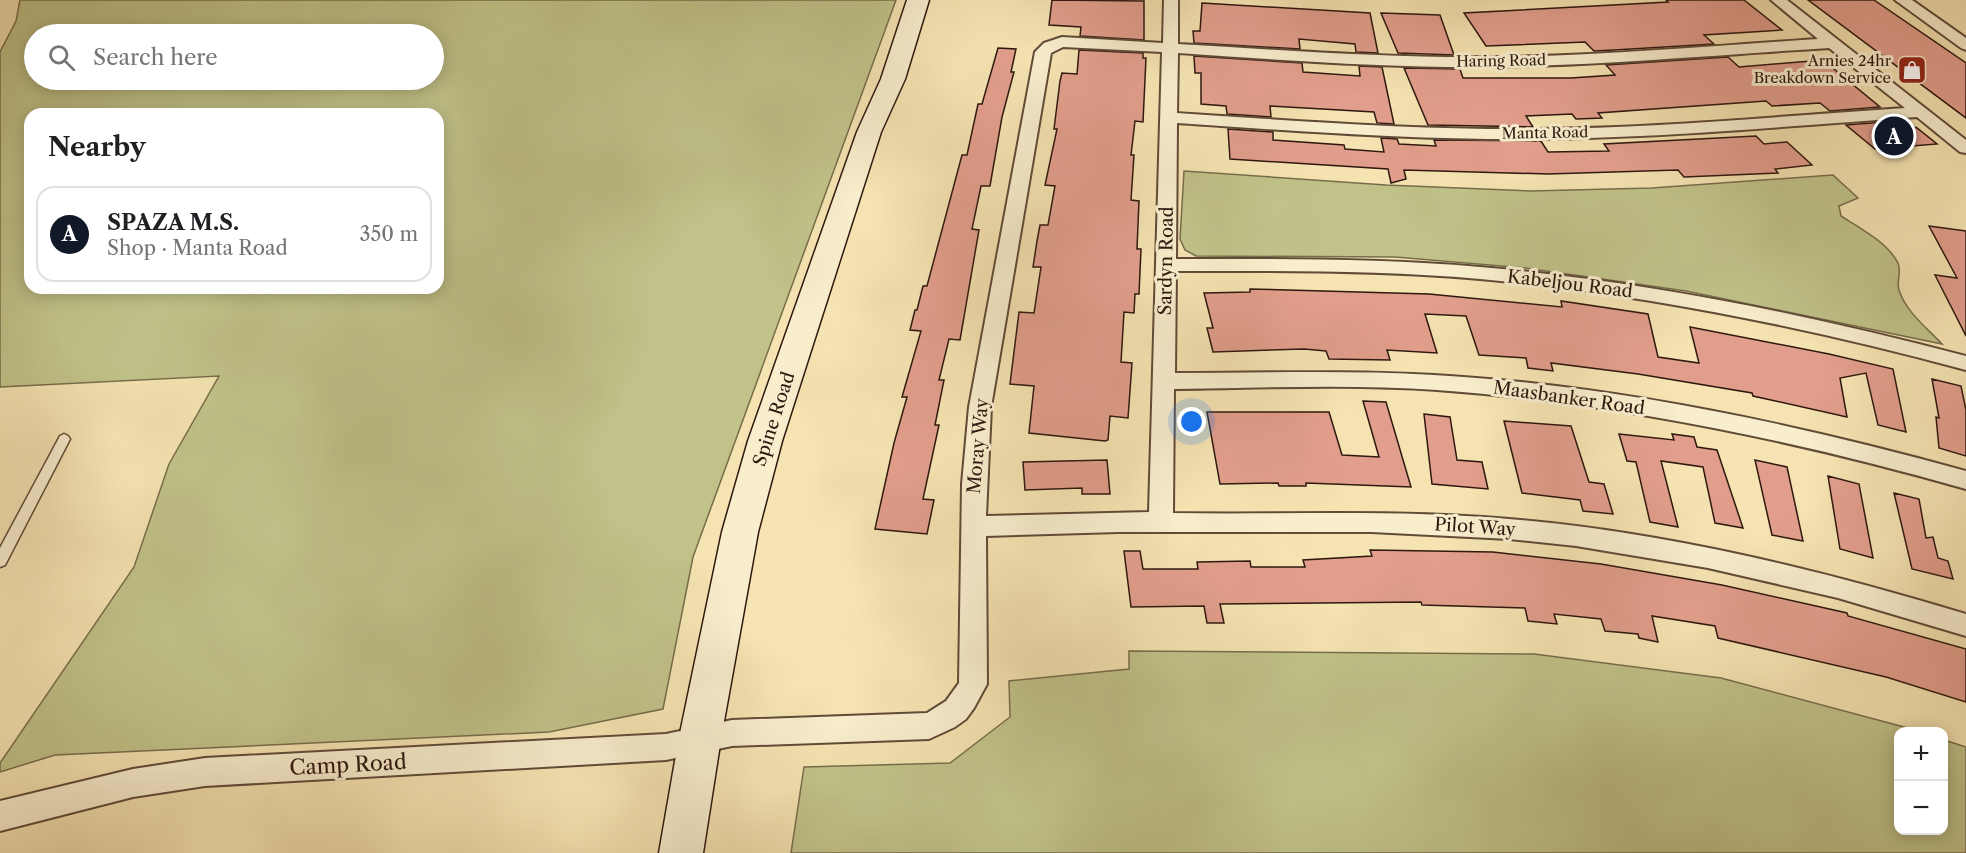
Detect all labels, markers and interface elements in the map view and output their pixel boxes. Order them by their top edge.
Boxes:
search box [24,24,444,90]
icon: search [45,41,78,74]
text: Search here [93,44,218,71]
street label: Haring Road [1456,50,1546,71]
place label: Arnies 24hr Breakdown Service [1754,51,1892,87]
shop icon: Arnies 24hr Breakdown Service [1896,54,1928,86]
pin: A [1874,114,1914,158]
street label: Manta Road [1502,122,1588,143]
text: Nearby [48,131,146,163]
street label: Sardyn Road [1154,206,1178,316]
text: SPAZA M.S. [107,209,239,236]
text: A [62,222,77,246]
text: 350 m [360,222,418,246]
text: Shop · Manta Road [107,236,288,260]
street label: Kabeljou Road [1506,265,1634,303]
street label: Spine Road [748,369,800,469]
street label: Maasbanker Road [1492,376,1646,420]
street label: Moray Way [963,396,993,495]
your location [1177,407,1206,436]
street label: Pilot Way [1434,513,1517,541]
map controls [1894,727,1948,835]
button: + [1894,727,1948,781]
street label: Camp Road [289,749,407,780]
button: − [1894,781,1948,835]

